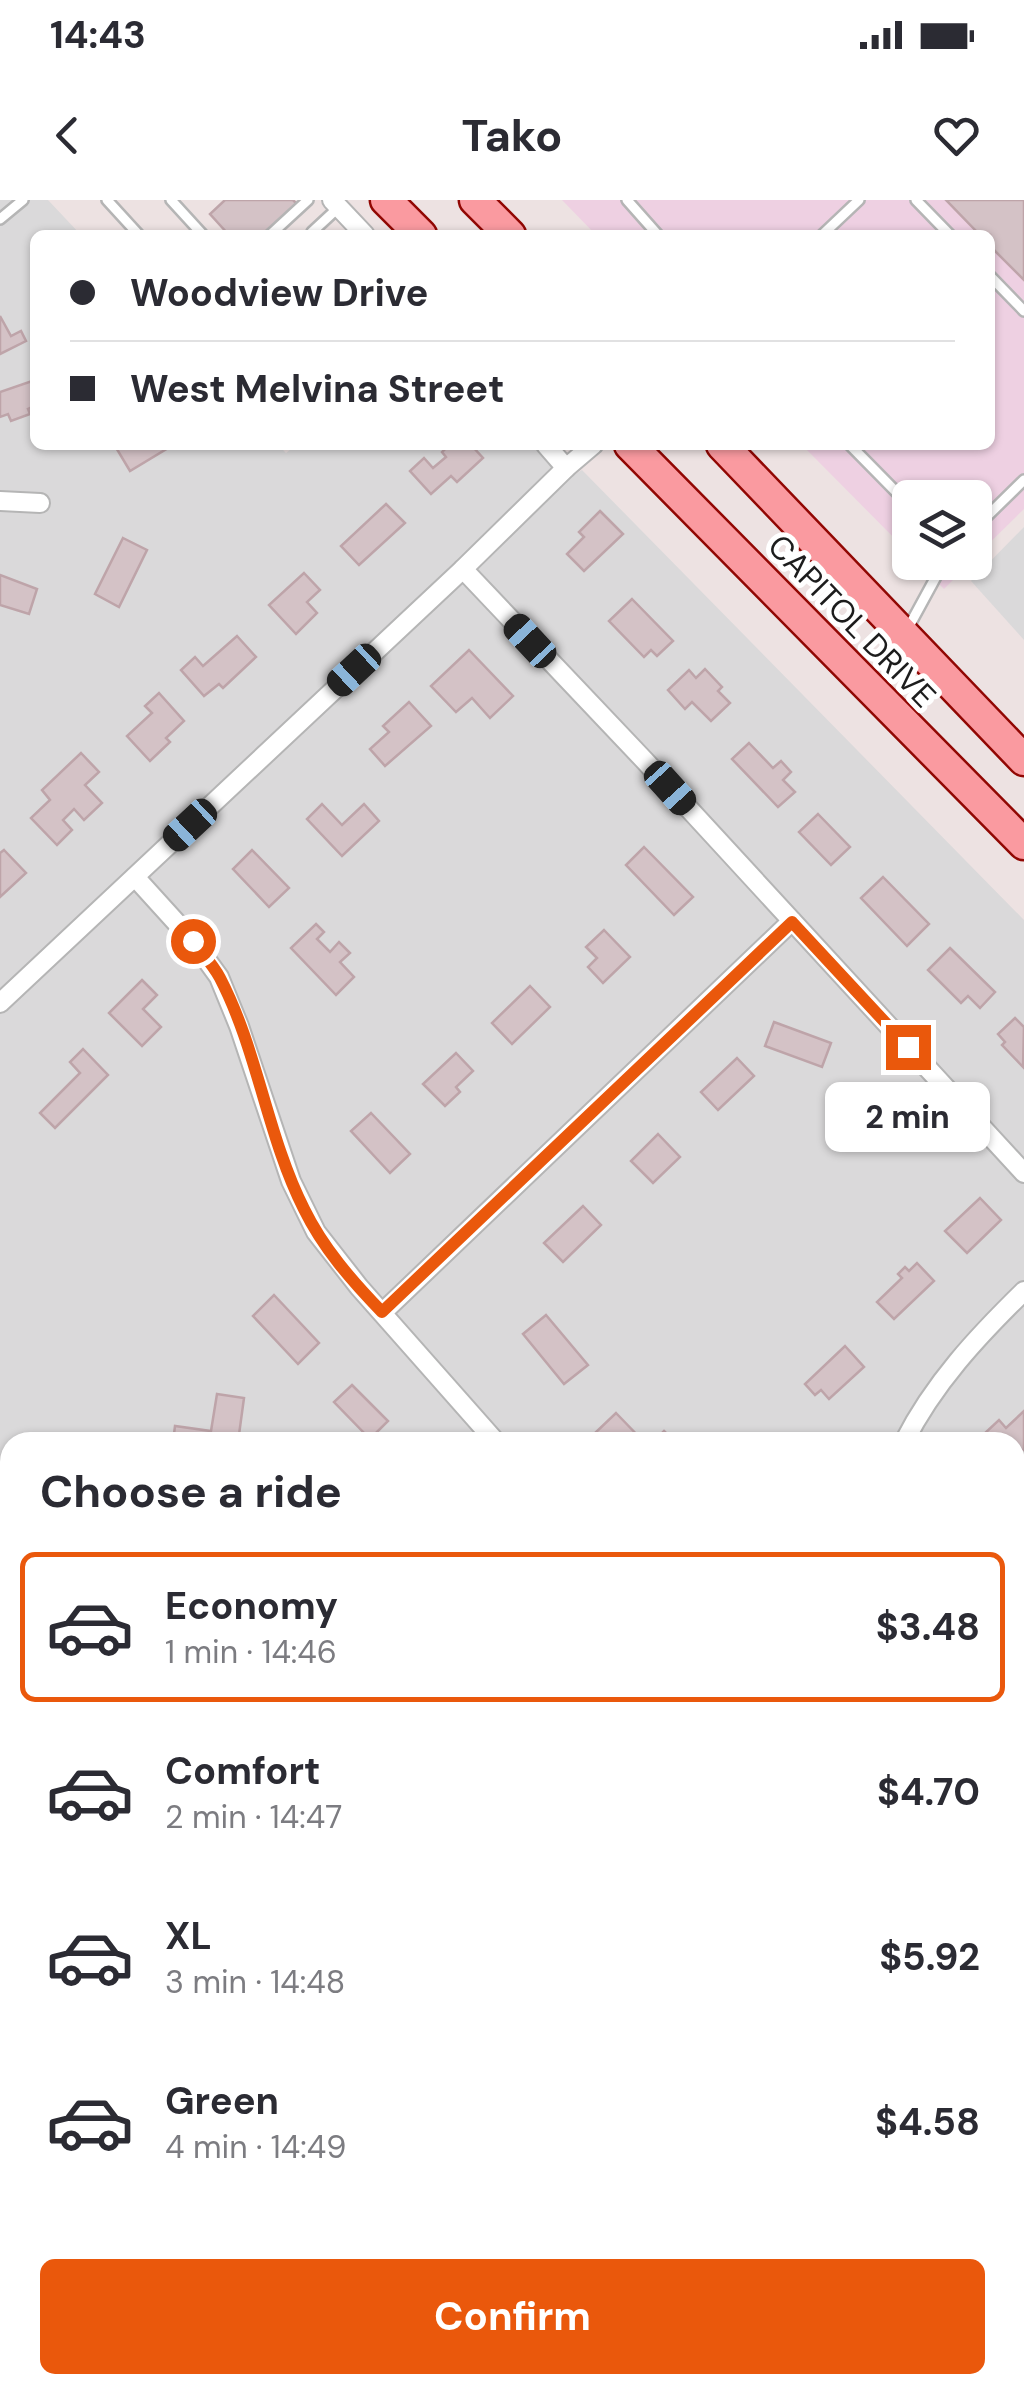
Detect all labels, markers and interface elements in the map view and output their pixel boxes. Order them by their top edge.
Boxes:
text: 14:43 [50,10,146,60]
text: Tako [462,106,562,165]
icon: back [40,108,95,163]
icon: heart [929,108,984,163]
text: Woodview Drive [130,268,428,318]
text: West Melvina Street [130,364,504,414]
map controls [892,480,992,580]
button: layers [892,480,992,580]
street label: CAPITOL DRIVE [759,526,945,716]
car [499,609,561,673]
car [322,639,386,701]
car [639,756,701,820]
car [158,794,222,856]
route start [171,919,216,964]
route end [886,1025,931,1070]
callout: 2 min [826,1082,990,1152]
text: 2 min [865,1096,950,1138]
text: Choose a ride [40,1462,342,1521]
text: Economy [165,1581,338,1631]
icon: car [45,1582,135,1672]
text: $3.48 [876,1602,980,1652]
text: 1 min · 14:46 [165,1631,337,1673]
text: Comfort [165,1746,321,1796]
icon: car [45,1747,135,1837]
text: $4.70 [877,1767,980,1817]
text: 2 min · 14:47 [165,1796,342,1838]
text: XL [165,1911,212,1961]
icon: car [45,1912,135,2002]
text: $5.92 [879,1932,980,1982]
text: 3 min · 14:48 [165,1961,345,2003]
text: Green [165,2076,279,2126]
icon: car [45,2077,135,2167]
text: $4.58 [875,2097,980,2147]
text: 4 min · 14:49 [165,2126,346,2168]
button: Confirm [40,2259,985,2374]

